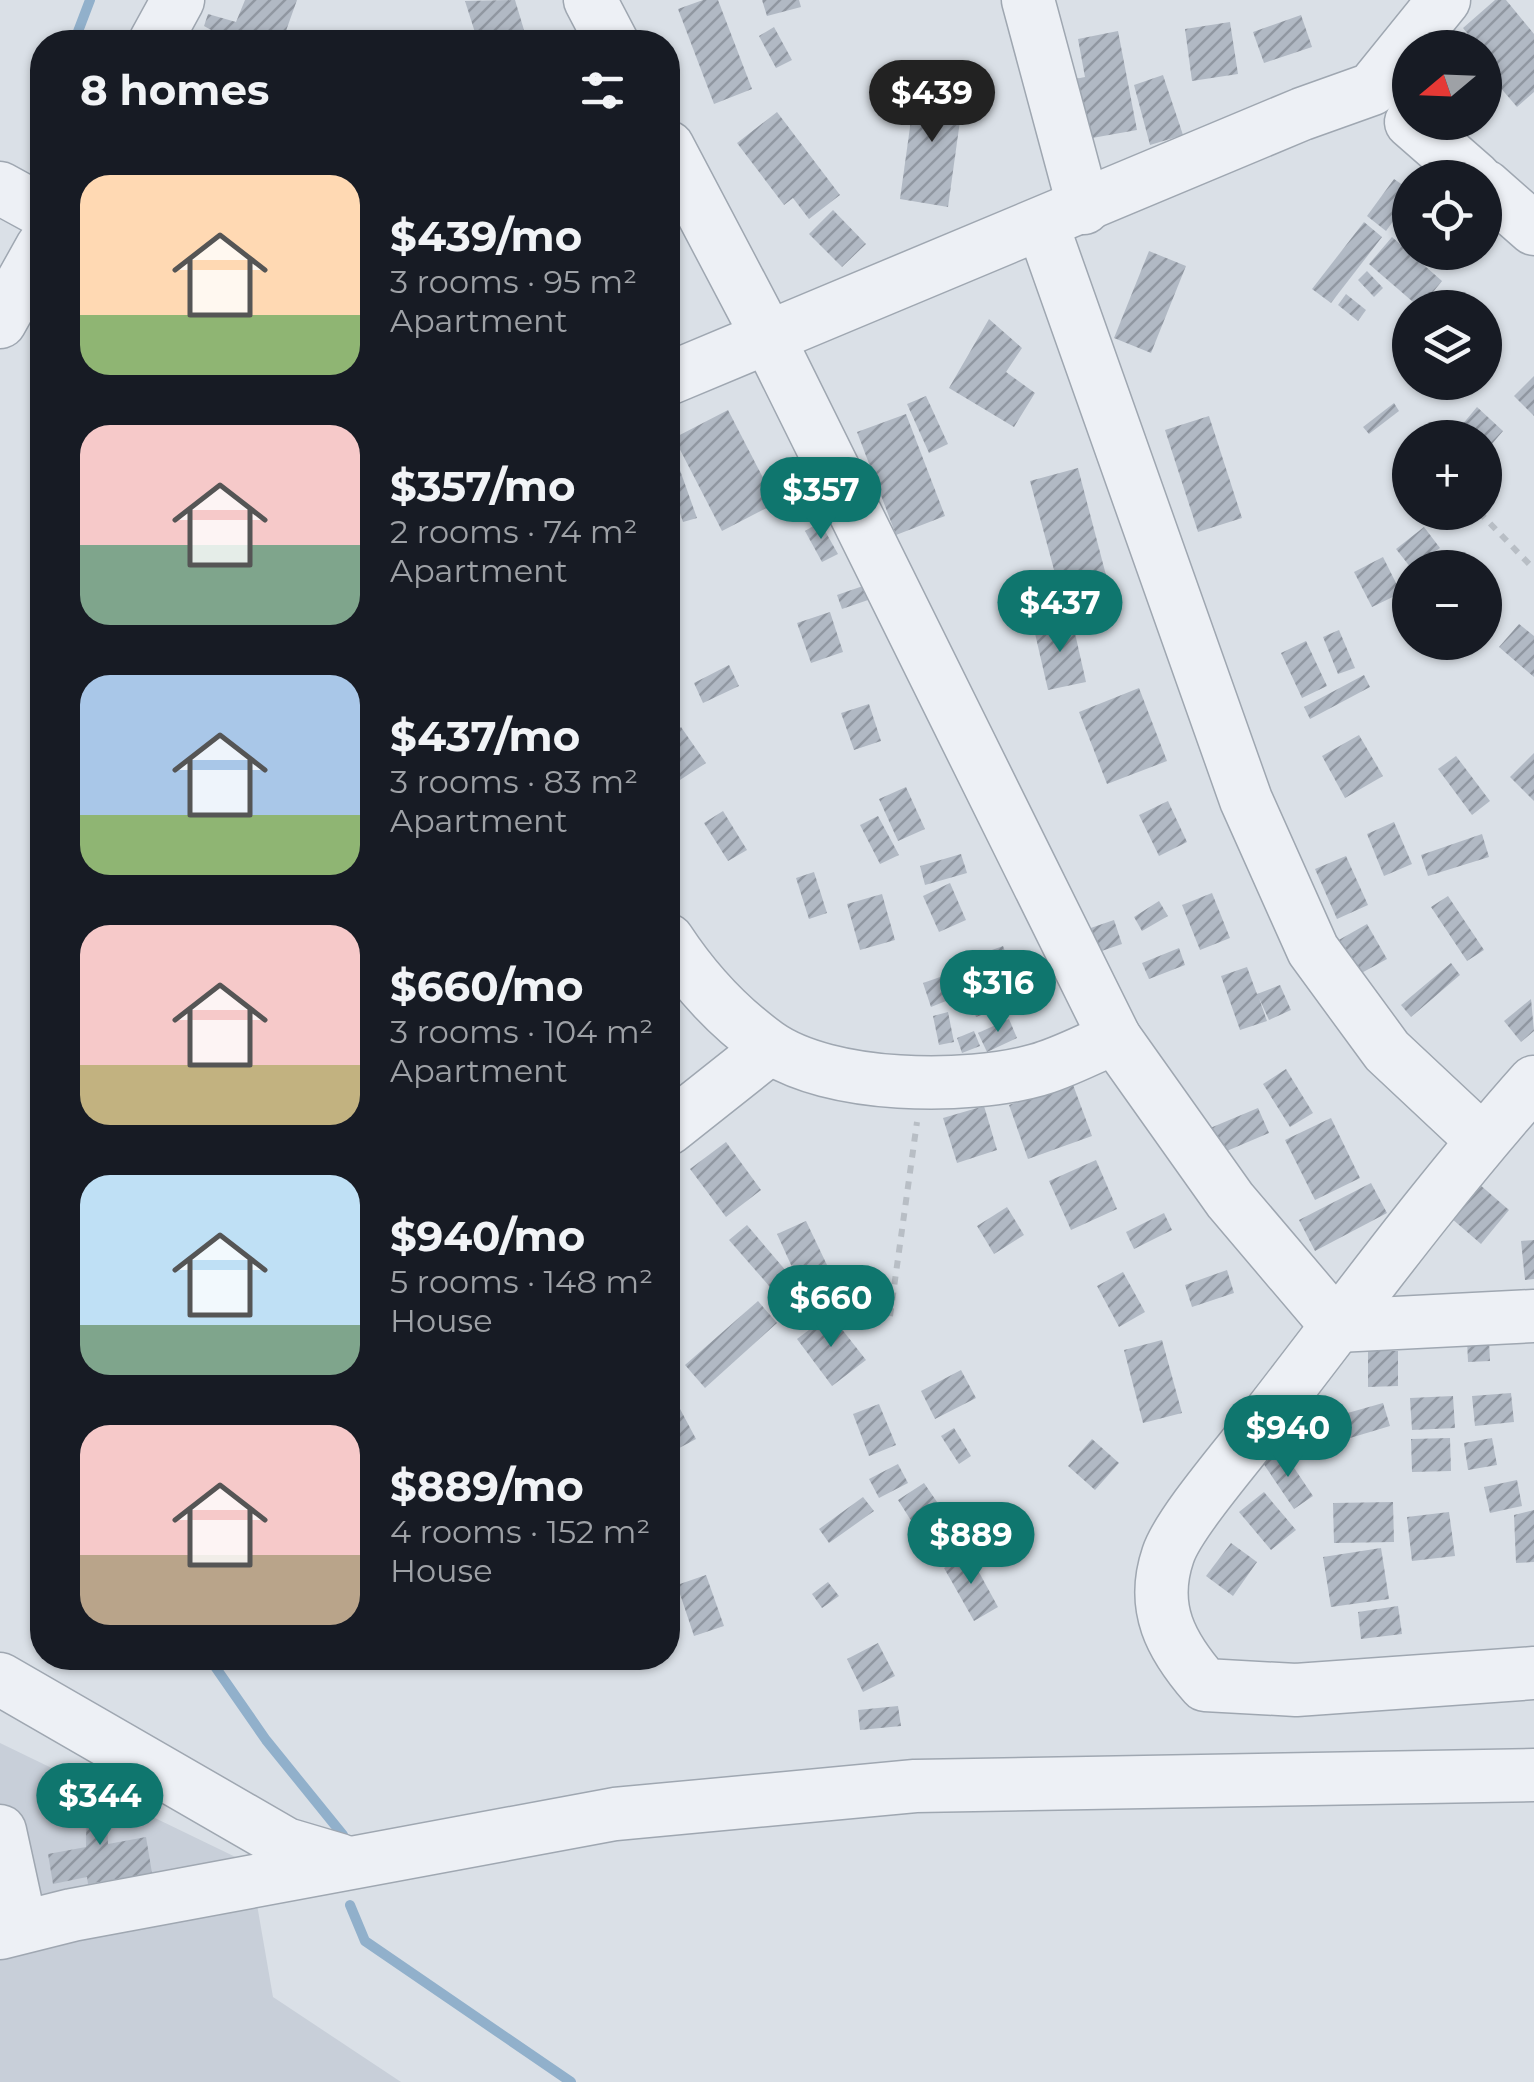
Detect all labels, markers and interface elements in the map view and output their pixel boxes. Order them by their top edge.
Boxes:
north arrow [1392,30,1502,140]
map controls [1392,30,1502,660]
pin: $439 [873,60,991,145]
icon: filters [575,63,630,118]
text: 8 homes [80,64,269,116]
text: $439 [891,73,973,112]
button: locate [1392,160,1502,270]
text: $439/mo [390,210,582,262]
icon: home [160,215,280,335]
text: 3 rooms · 95 m² [390,262,637,301]
button: layers [1392,290,1502,400]
text: Apartment [390,301,568,340]
button: + [1392,420,1502,530]
pin: $357 [762,457,880,542]
text: $357/mo [390,460,576,512]
icon: home [160,465,280,585]
text: $357 [782,470,860,509]
text: 2 rooms · 74 m² [390,512,638,551]
button: − [1392,550,1502,660]
text: Apartment [390,551,568,590]
pin: $437 [1001,570,1119,655]
text: $437 [1019,583,1101,622]
text: $437/mo [390,710,580,762]
icon: home [160,715,280,835]
text: 3 rooms · 83 m² [390,762,638,801]
text: Apartment [390,801,568,840]
pin: $316 [939,950,1057,1035]
text: $660/mo [390,960,584,1012]
text: $316 [962,963,1034,1002]
icon: home [160,965,280,1085]
text: 3 rooms · 104 m² [390,1012,653,1051]
text: Apartment [390,1051,568,1090]
text: $940/mo [390,1210,585,1262]
icon: home [160,1215,280,1335]
text: 5 rooms · 148 m² [390,1262,653,1301]
pin: $660 [772,1265,890,1350]
text: $660 [790,1278,872,1317]
text: House [390,1301,493,1340]
pin: $940 [1229,1395,1347,1480]
text: $940 [1246,1408,1330,1447]
text: $889/mo [390,1460,584,1512]
icon: home [160,1465,280,1585]
pin: $889 [912,1502,1030,1587]
text: 4 rooms · 152 m² [390,1512,650,1551]
text: $889 [929,1515,1013,1554]
text: House [390,1551,493,1590]
pin: $344 [41,1763,159,1848]
text: $344 [58,1776,142,1815]

